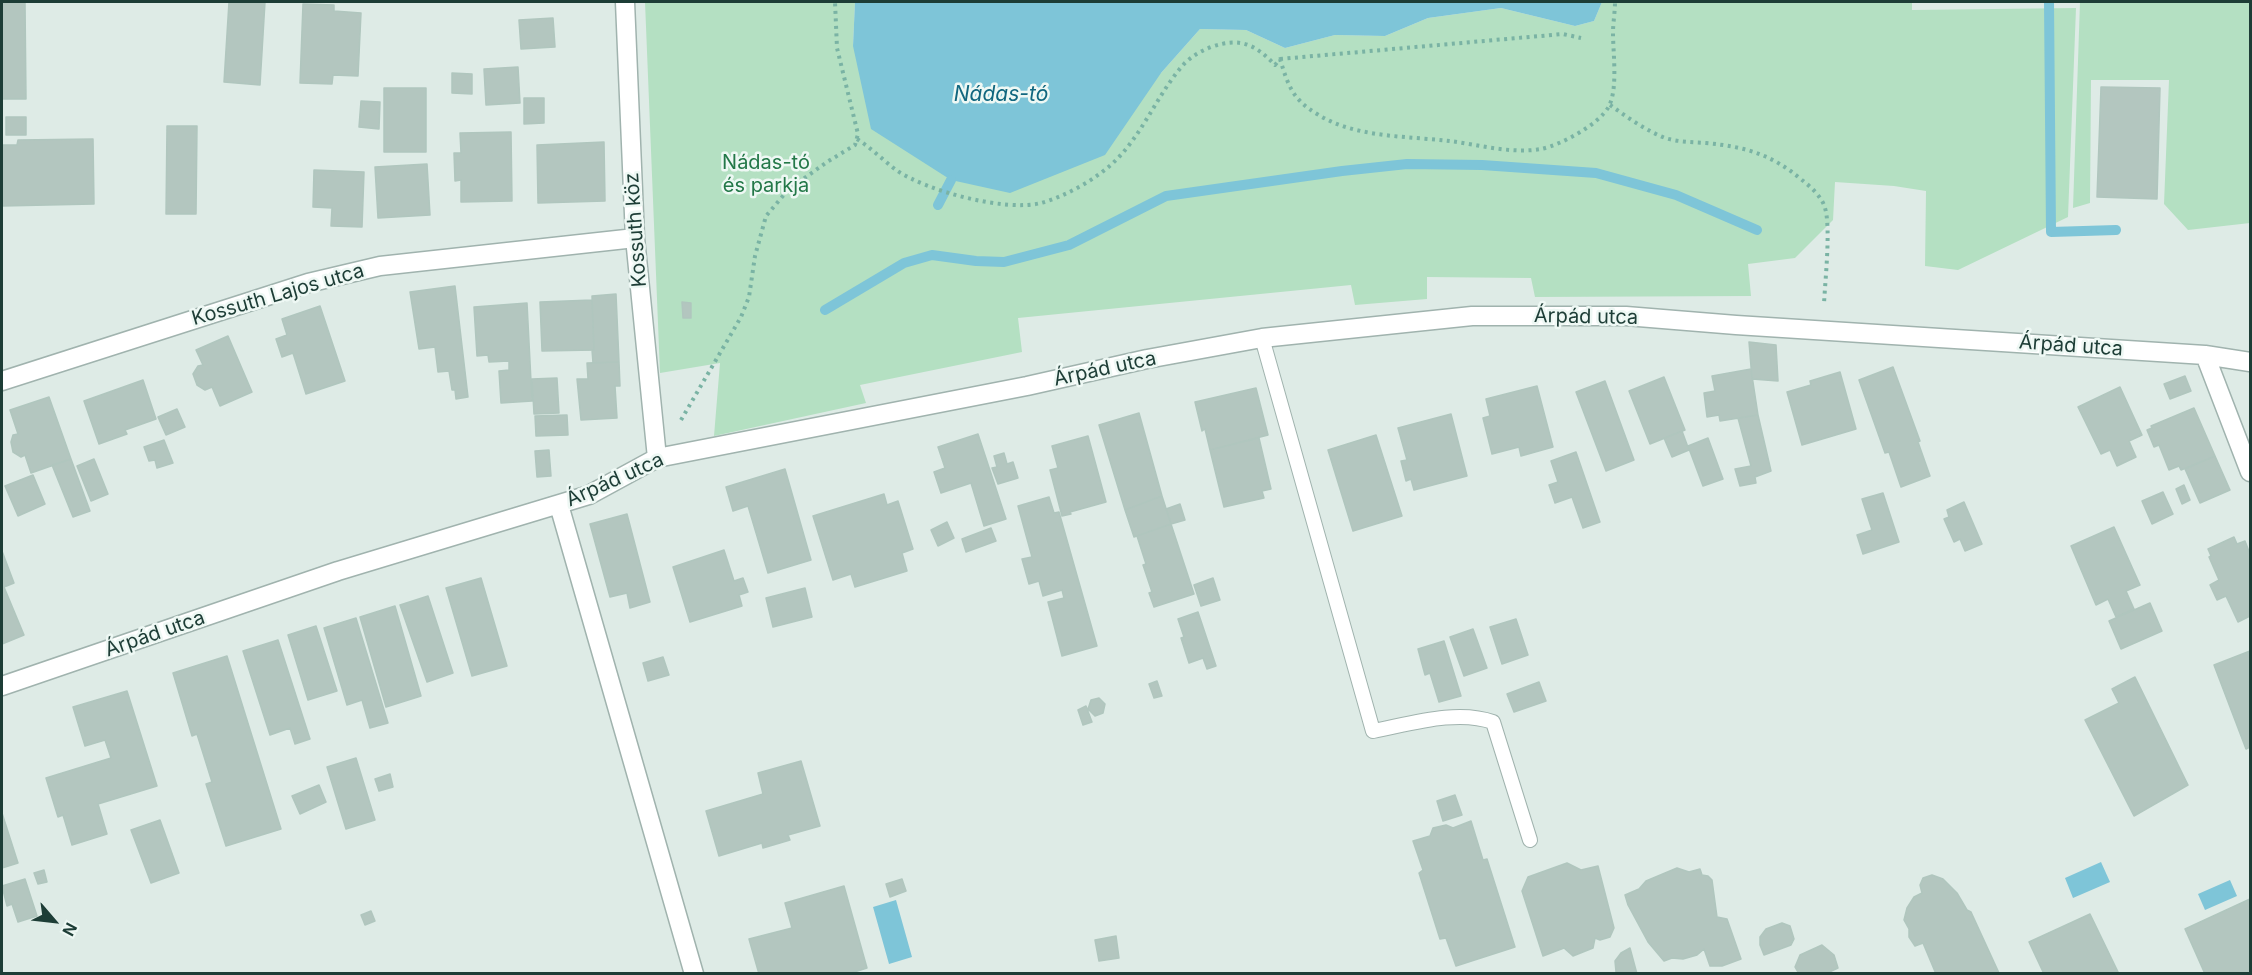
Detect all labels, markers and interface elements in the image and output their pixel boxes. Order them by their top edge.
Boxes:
water label: Nádas-tó [954,82,1048,108]
park label: Nádas-tó és parkja [722,151,810,198]
street label: Kossuth köz [620,172,652,288]
street label: Kossuth Lajos utca [189,259,367,331]
street label: Árpád utca [1534,304,1638,330]
street label: Árpád utca [2018,330,2124,362]
street label: Árpád utca [1052,346,1158,392]
street label: Árpád utca [563,448,667,512]
street label: Árpád utca [102,606,208,662]
north arrow [24,891,84,951]
text: N [58,919,82,940]

